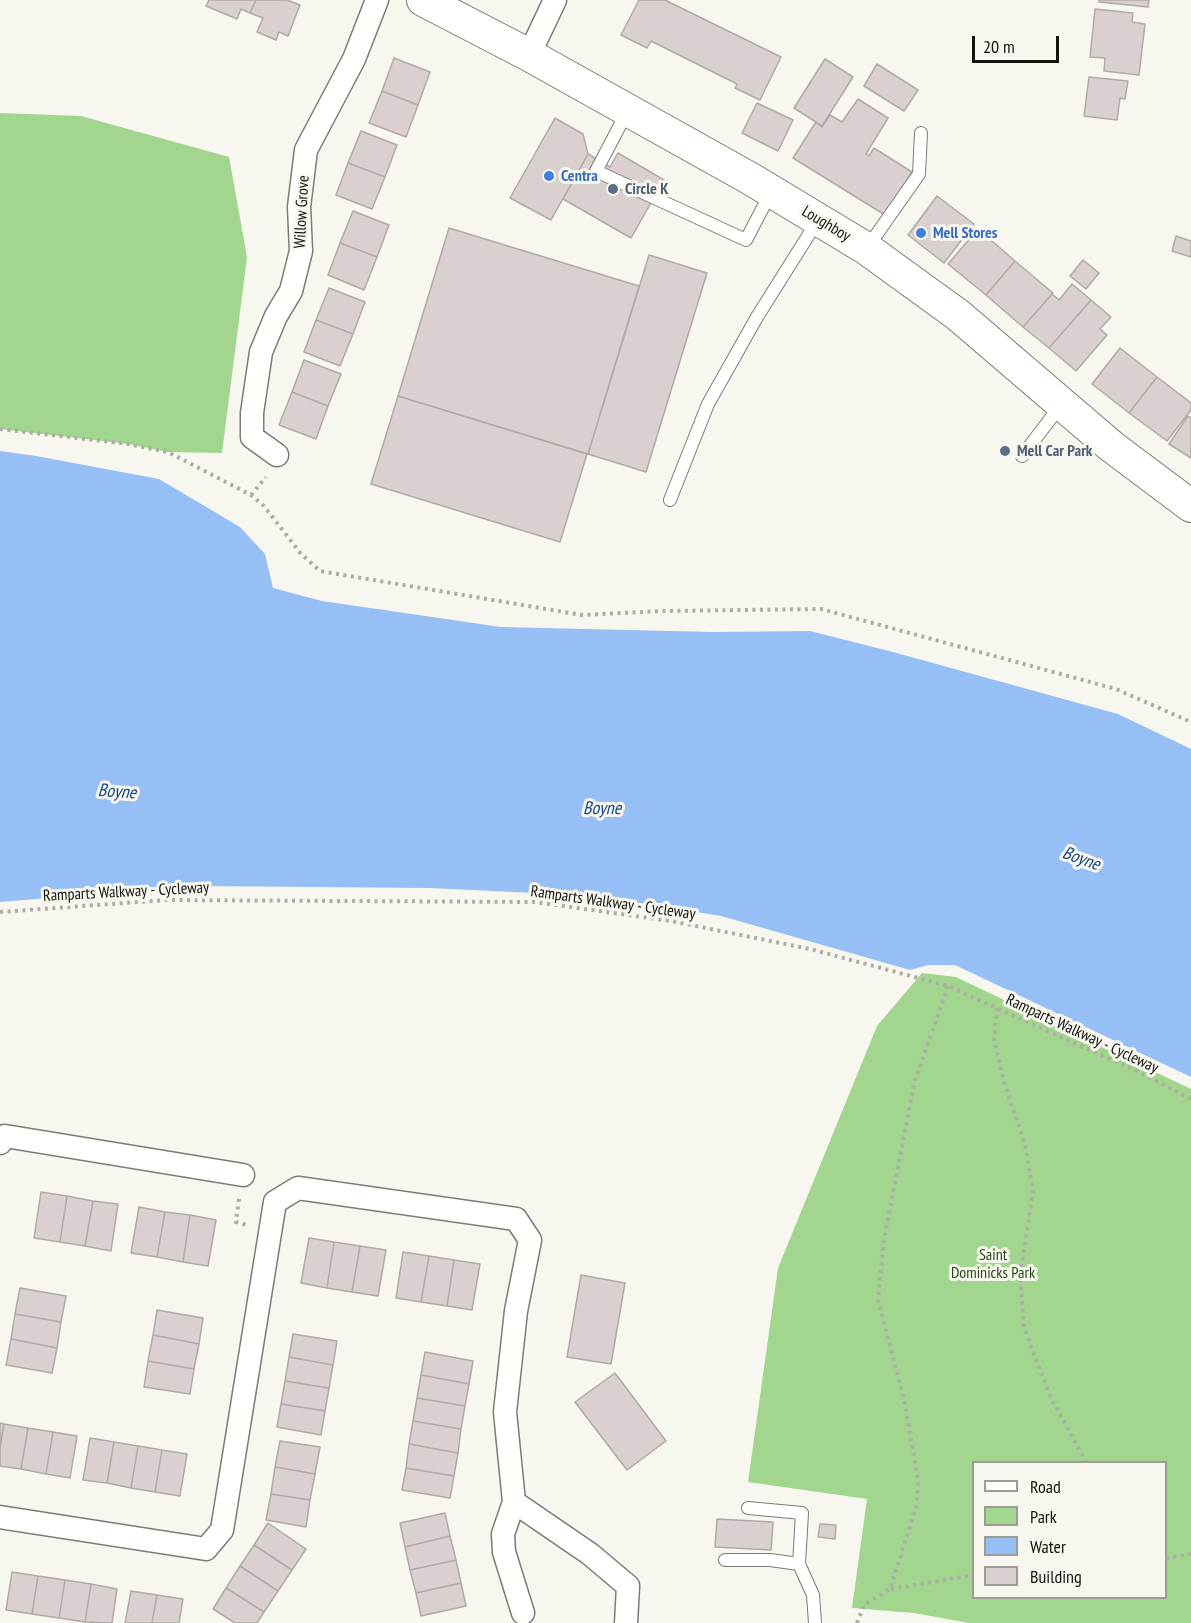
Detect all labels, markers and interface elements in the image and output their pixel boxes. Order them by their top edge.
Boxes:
scale bar [975,24,1062,62]
text: 20 m [983,35,1015,58]
place label: Centra [561,166,598,186]
marker: Centra [542,169,556,183]
street label: Willow Grove [291,175,313,249]
place label: Circle K [625,179,669,199]
marker: Circle K [606,182,620,196]
street label: Loughboy [798,202,854,246]
place label: Mell Stores [933,223,997,243]
marker: Mell Stores [914,226,928,240]
place label: Mell Car Park [1017,441,1092,461]
marker: Mell Car Park [998,444,1012,458]
water label: Boyne [97,780,137,804]
water label: Boyne [583,798,621,820]
water label: Boyne [1059,842,1103,876]
street label: Ramparts Walkway - Cycleway [43,878,209,906]
street label: Ramparts Walkway - Cycleway [529,882,697,924]
street label: Ramparts Walkway - Cycleway [1003,990,1161,1078]
park label: Saint Dominicks Park [951,1245,1035,1283]
legend [972,1461,1167,1599]
text: Road [1030,1475,1061,1498]
text: Park [1030,1505,1057,1528]
text: Water [1030,1535,1066,1558]
text: Building [1030,1565,1082,1588]

